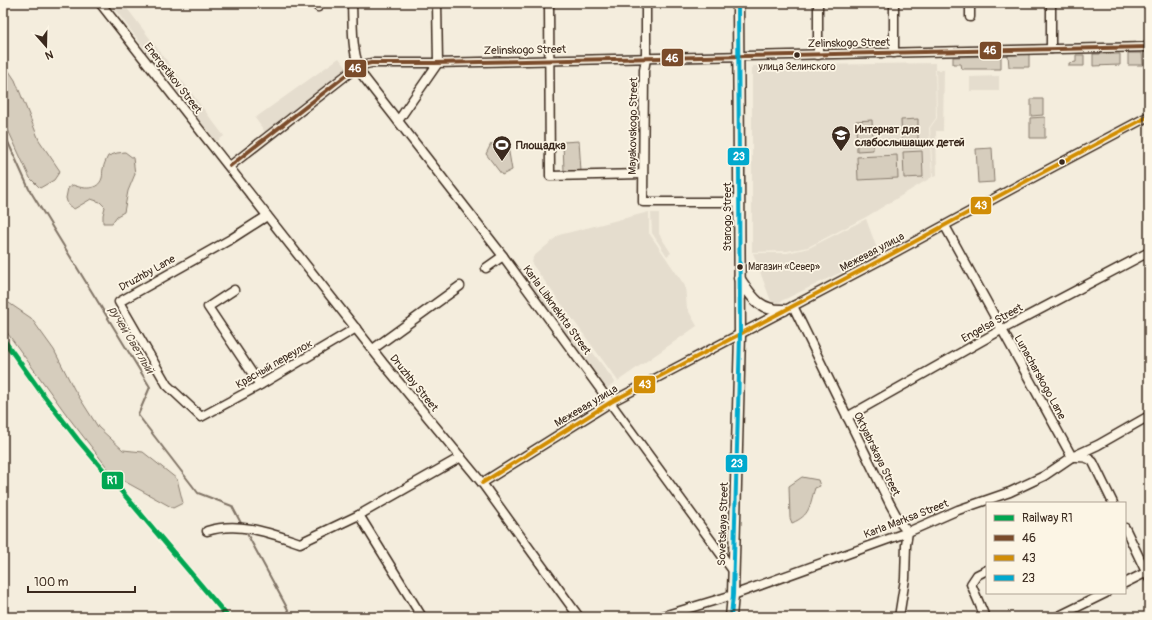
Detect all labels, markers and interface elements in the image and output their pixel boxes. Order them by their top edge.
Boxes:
north arrow [26,26,66,66]
street label: Zelinskogo Street [808,36,891,50]
street label: Energetikov Street [141,40,205,116]
line badge: 46 [979,41,1002,60]
street label: Zelinskogo Street [484,43,567,57]
text: 46 [983,44,997,57]
text: N [43,48,55,62]
line badge: 46 [661,48,684,67]
marker: улица Зелинского [792,50,802,60]
text: 46 [665,52,679,65]
line badge: 46 [344,59,367,78]
place label: улица Зелинского [757,61,836,73]
text: 46 [348,62,362,75]
street label: Mayakovskogo Street [626,77,640,175]
place label: Интернат для слабослышащих детей [854,123,965,149]
school or university icon: Интернат для слабослышащих детей [830,124,852,152]
sports icon: Площадка [491,134,513,162]
place label: Площадка [516,139,566,152]
line badge: 23 [727,147,750,166]
text: 23 [733,150,745,163]
unlabelled marker [1057,157,1067,167]
street label: Starogo Street [721,182,734,252]
line badge: 43 [970,196,992,215]
text: 43 [974,199,987,212]
street label: Межевая улица [837,230,907,274]
street label: Druzhby Lane [117,252,178,294]
place label: Магазин «Север» [748,261,820,273]
marker: Магазин «Север» [735,262,745,272]
street label: Karla Libknekhta Street [520,263,594,358]
street label: Engelsa Street [959,301,1025,345]
water label: ручей Светлый [105,303,158,378]
street label: Lunacharskogo Lane [1011,332,1069,422]
street label: Красный переулок [233,337,315,391]
street label: Druzhby Street [387,352,441,415]
line badge: 43 [633,375,656,394]
text: 43 [638,378,651,391]
street label: Межевая улица [552,382,620,430]
street label: Oktyabrskaya Street [851,410,903,499]
line badge: 23 [725,454,748,473]
text: 23 [731,457,743,470]
line badge: R1 [101,471,124,490]
text: R1 [107,474,117,487]
street label: Sovetskaya Street [715,481,731,566]
street label: Karla Marksa Street [862,497,951,541]
legend [986,502,1126,594]
text: Railway R1 [1022,511,1073,526]
text: 46 [1022,531,1036,546]
text: 43 [1022,551,1036,566]
scale bar [28,568,135,594]
text: 23 [1022,571,1035,586]
text: 100 m [34,575,69,590]

